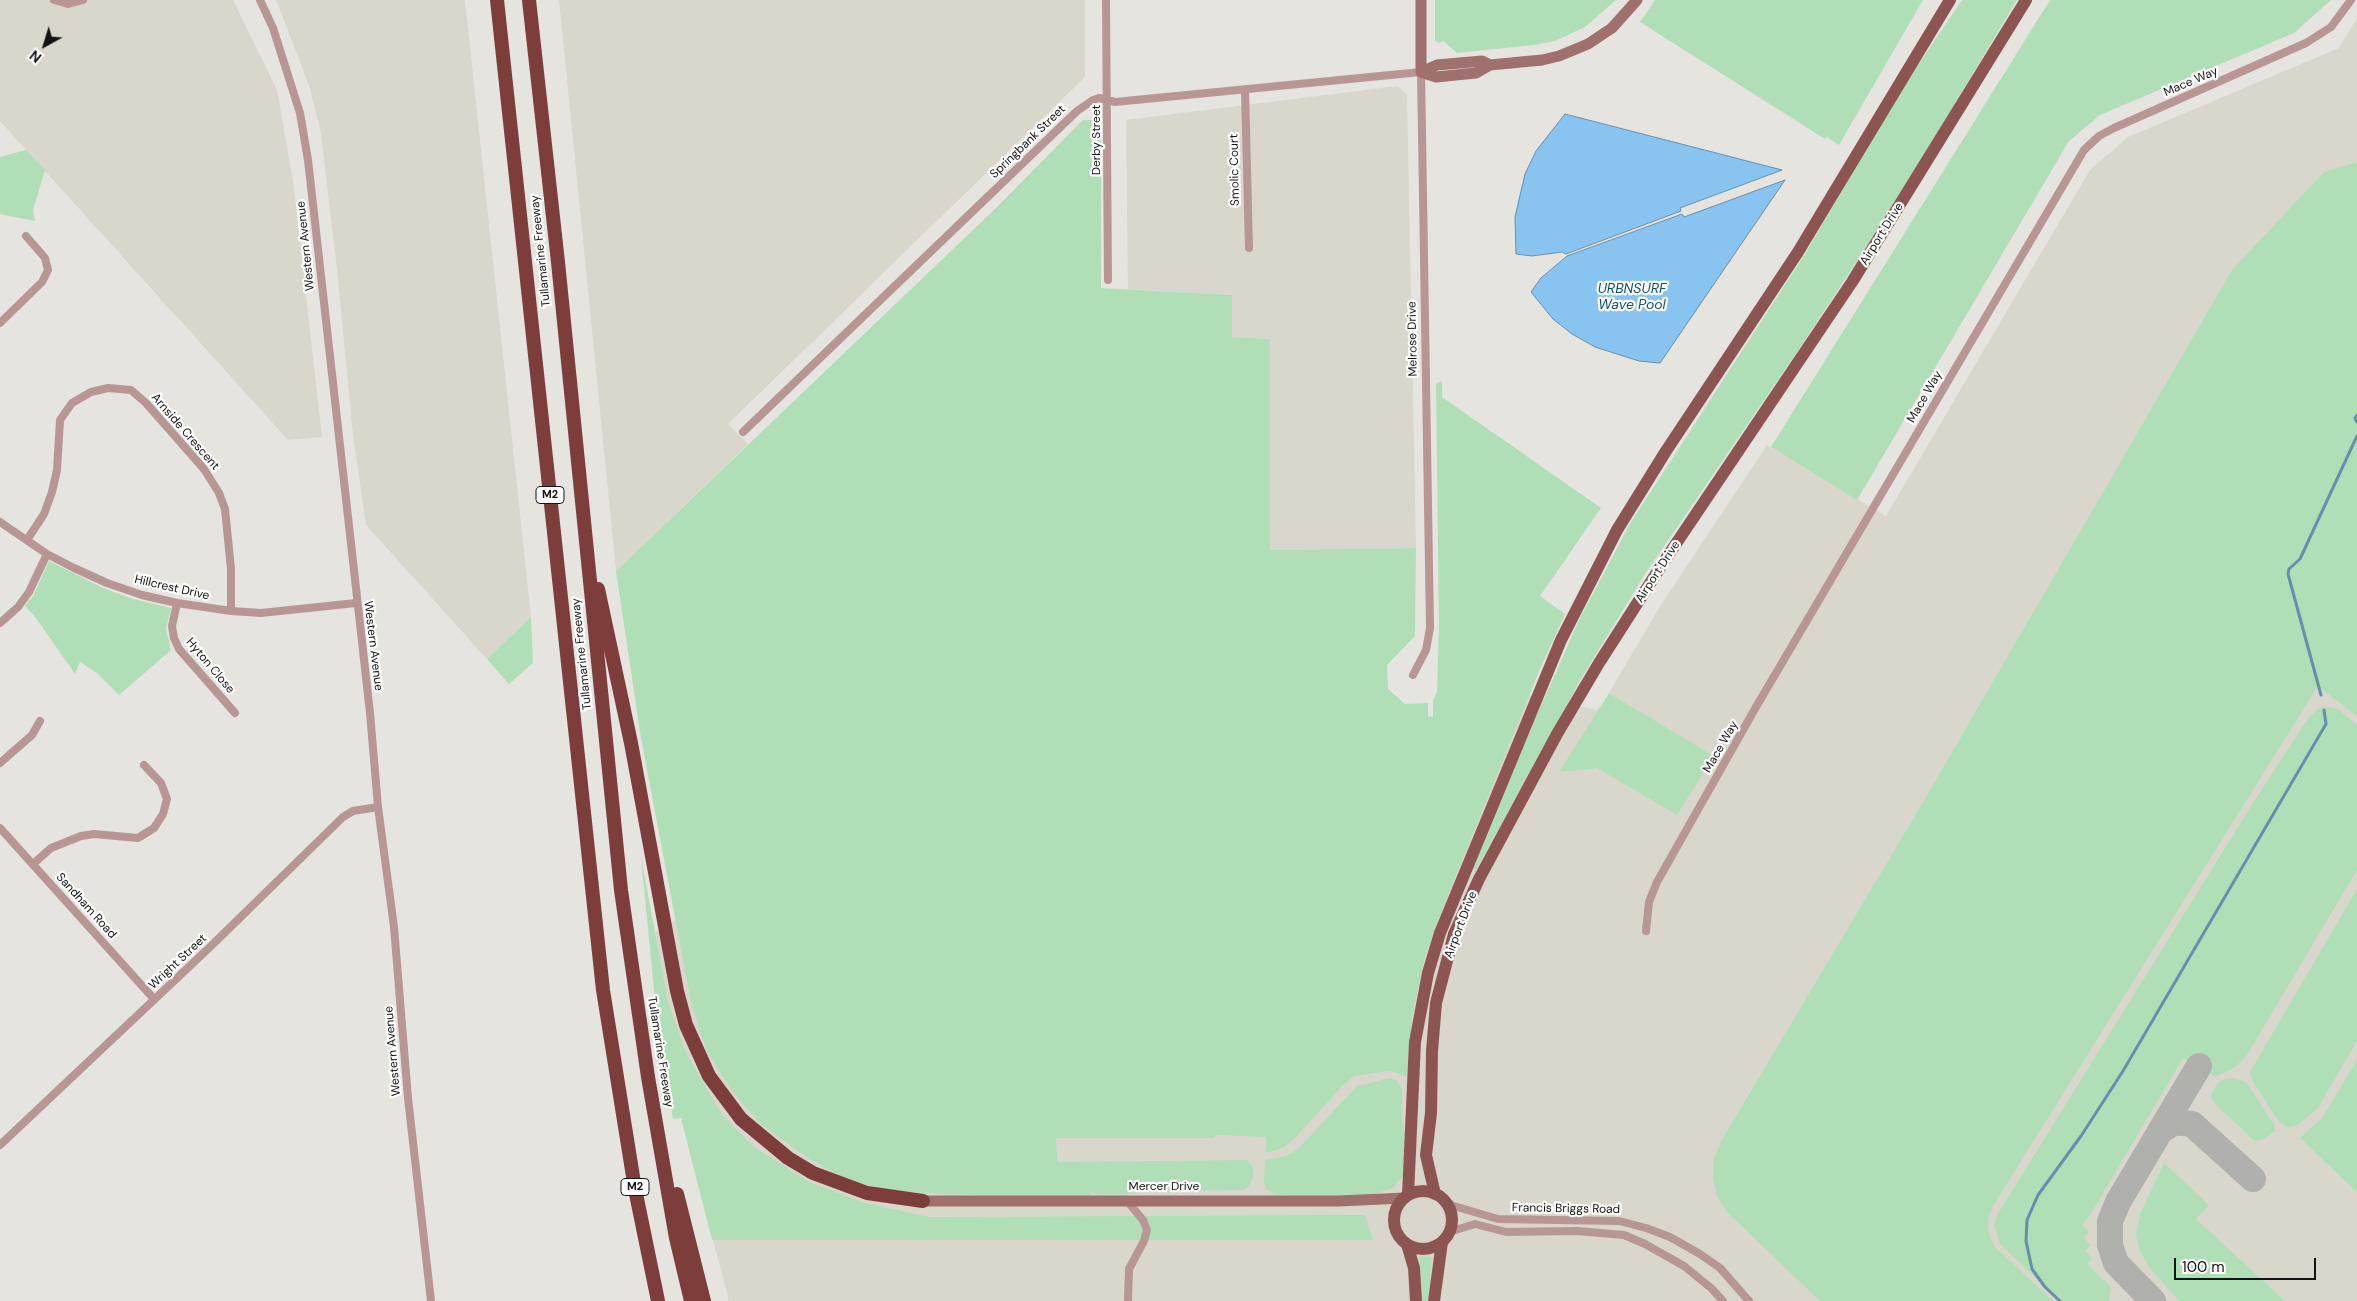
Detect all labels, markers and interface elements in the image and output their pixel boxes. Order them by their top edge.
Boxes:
north arrow [20,20,70,70]
text: N [26,46,45,67]
street label: Mace Way [2162,64,2220,100]
street label: Springbank Street [987,102,1069,182]
street label: Derby Street [1090,105,1104,175]
street label: Smolic Court [1227,134,1243,206]
street label: Tullamarine Freeway [528,194,554,308]
street label: Western Avenue [294,200,318,292]
street label: Airport Drive [1857,200,1907,268]
water label: URBNSURF Wave Pool [1598,281,1666,314]
street label: Melrose Drive [1405,301,1421,377]
street label: Mace Way [1904,368,1946,426]
street label: Arnside Crescent [148,391,222,473]
road number: M2 [536,486,564,504]
street label: Airport Drive [1633,538,1683,606]
street label: Hillcrest Drive [133,572,211,604]
street label: Tullamarine Freeway [569,597,595,711]
street label: Western Avenue [360,600,386,692]
street label: Hyton Close [183,635,237,697]
street label: Mace Way [1700,718,1742,776]
street label: Sandham Road [53,870,119,942]
street label: Airport Drive [1442,889,1480,961]
street label: Wright Street [146,931,210,993]
street label: Tullamarine Freeway [644,995,676,1109]
street label: Western Avenue [382,1005,404,1097]
road number: M2 [621,1178,649,1196]
street label: Mercer Drive [1129,1180,1199,1194]
street label: Francis Briggs Road [1512,1201,1620,1217]
scale bar [2177,1248,2320,1280]
text: 100 m [2182,1257,2225,1277]

